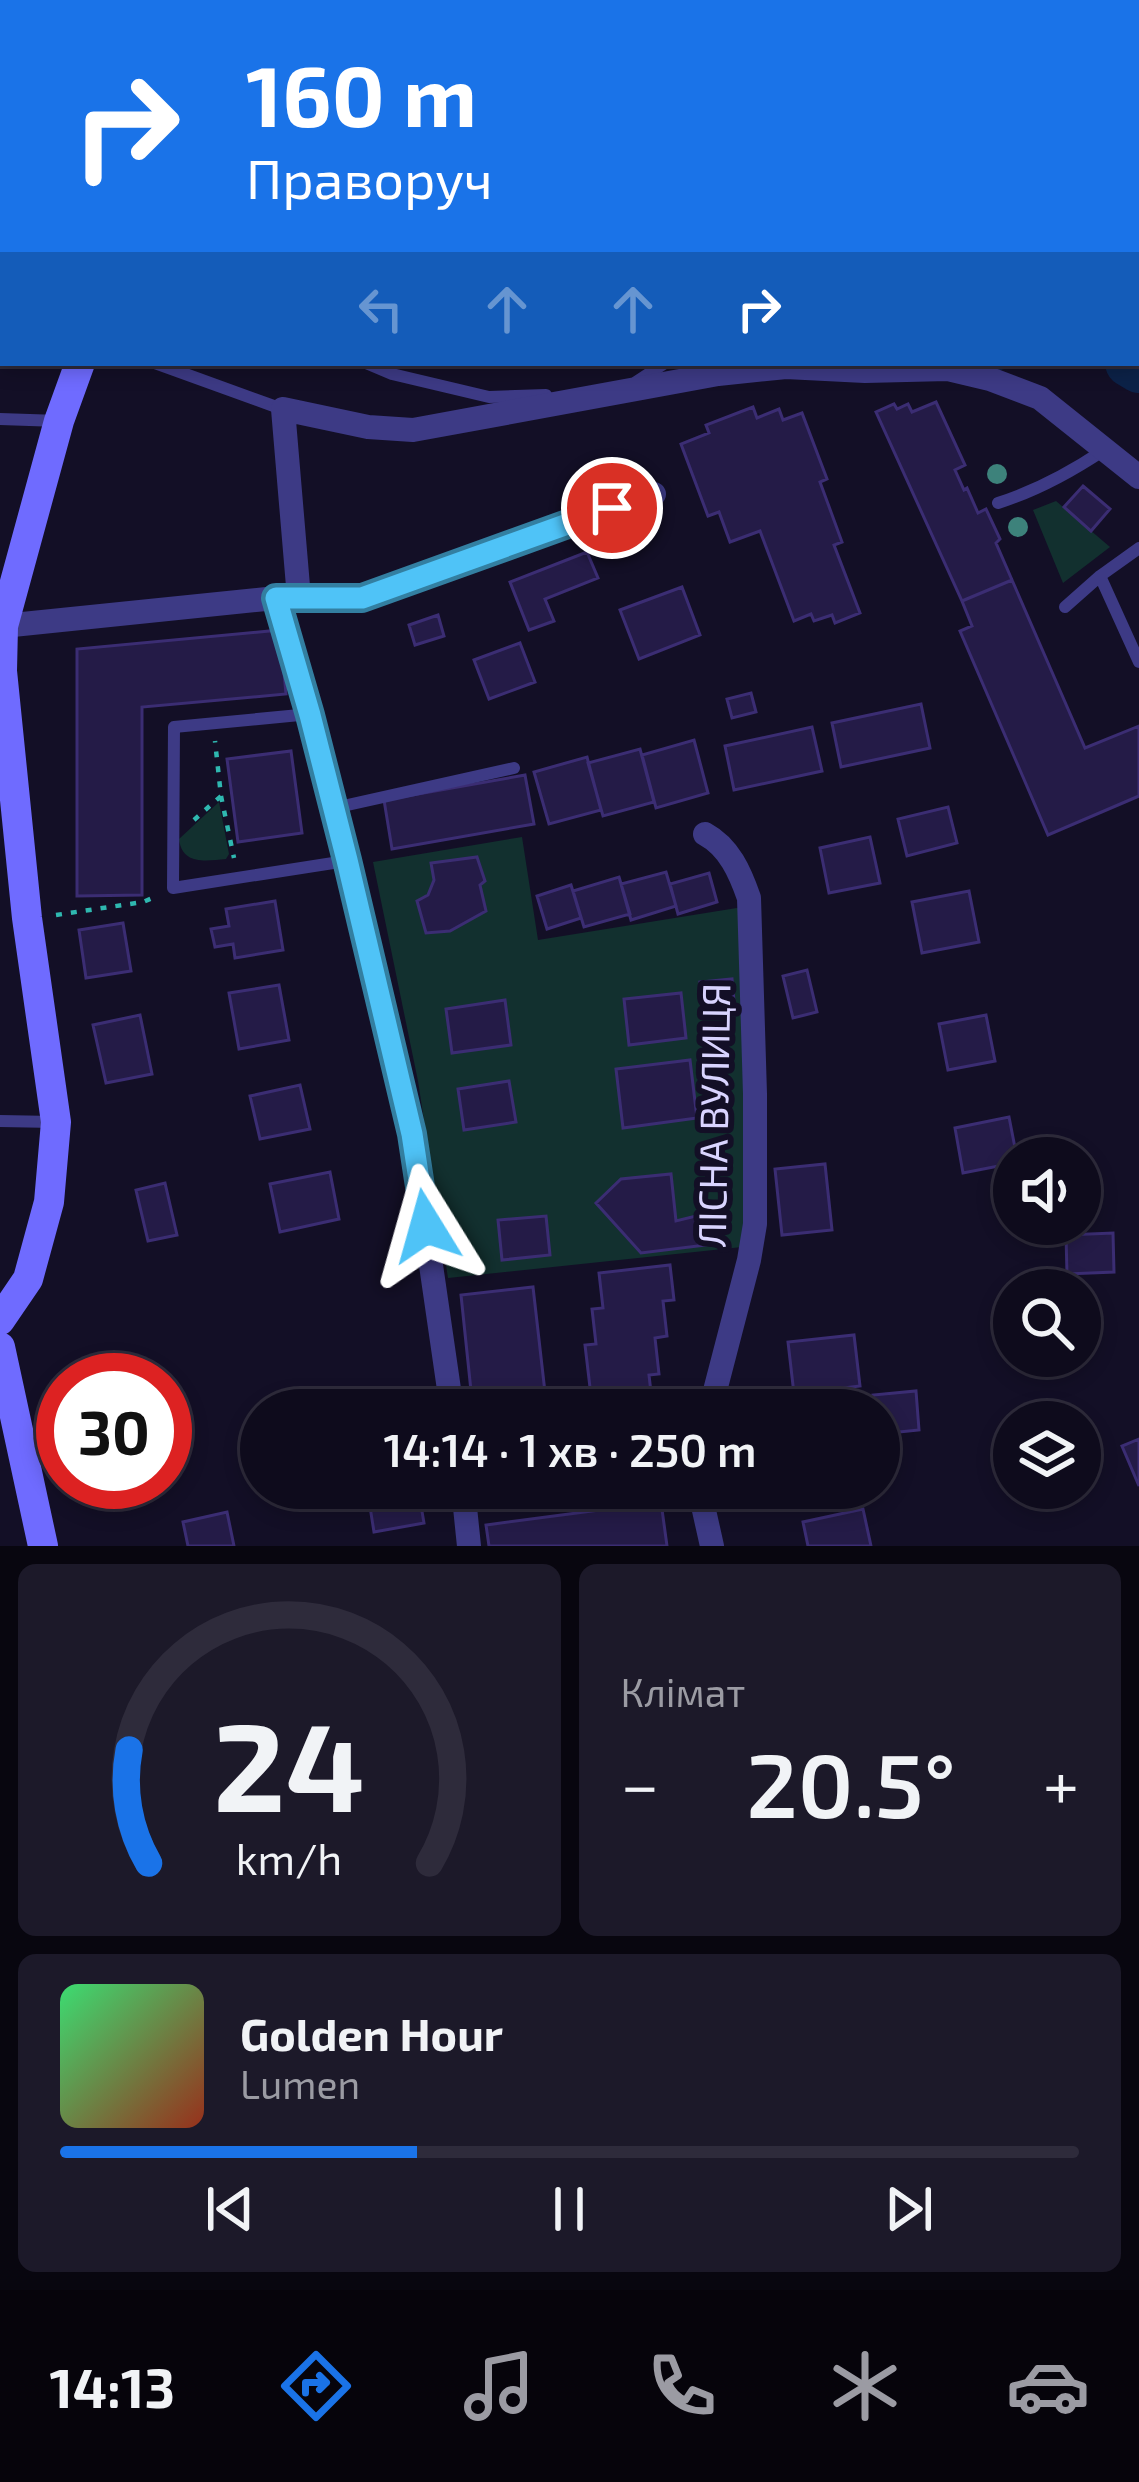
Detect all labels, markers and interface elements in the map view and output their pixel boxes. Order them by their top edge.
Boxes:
text: 160 m [246,43,477,144]
icon: right [48,48,204,204]
text: Праворуч [246,145,493,210]
icon: left [348,276,414,342]
icon: ahead [474,276,540,342]
icon: ahead [600,276,666,342]
icon: right [726,276,792,342]
pin [561,457,663,559]
icon: arrive [579,475,645,541]
street label: ЛІСНА ВУЛИЦЯ [687,982,738,1248]
map controls [993,1137,1101,1509]
button: sound [993,1137,1101,1245]
position arrow [363,1163,489,1289]
button: search [993,1269,1101,1377]
speed limit sign: 30 [36,1353,192,1509]
button: layers [993,1401,1101,1509]
text: 14:14 · 1 хв · 250 m [383,1422,757,1476]
text: Клімат [621,1668,745,1715]
text: 24 [213,1687,365,1837]
text: 20.5° [746,1728,956,1836]
text: − [621,1743,659,1822]
text: + [1043,1743,1079,1822]
text: km/h [236,1832,342,1884]
text: Golden Hour [240,2006,503,2060]
text: Lumen [240,2060,360,2107]
icon: previous [197,2176,263,2242]
icon: pause [536,2176,602,2242]
icon: next [876,2176,942,2242]
icon: directions [274,2344,358,2428]
icon: music [457,2344,541,2428]
icon: phone [640,2344,724,2428]
icon: climate [823,2344,907,2428]
icon: car [1006,2344,1090,2428]
text: 14:13 [49,2354,175,2419]

